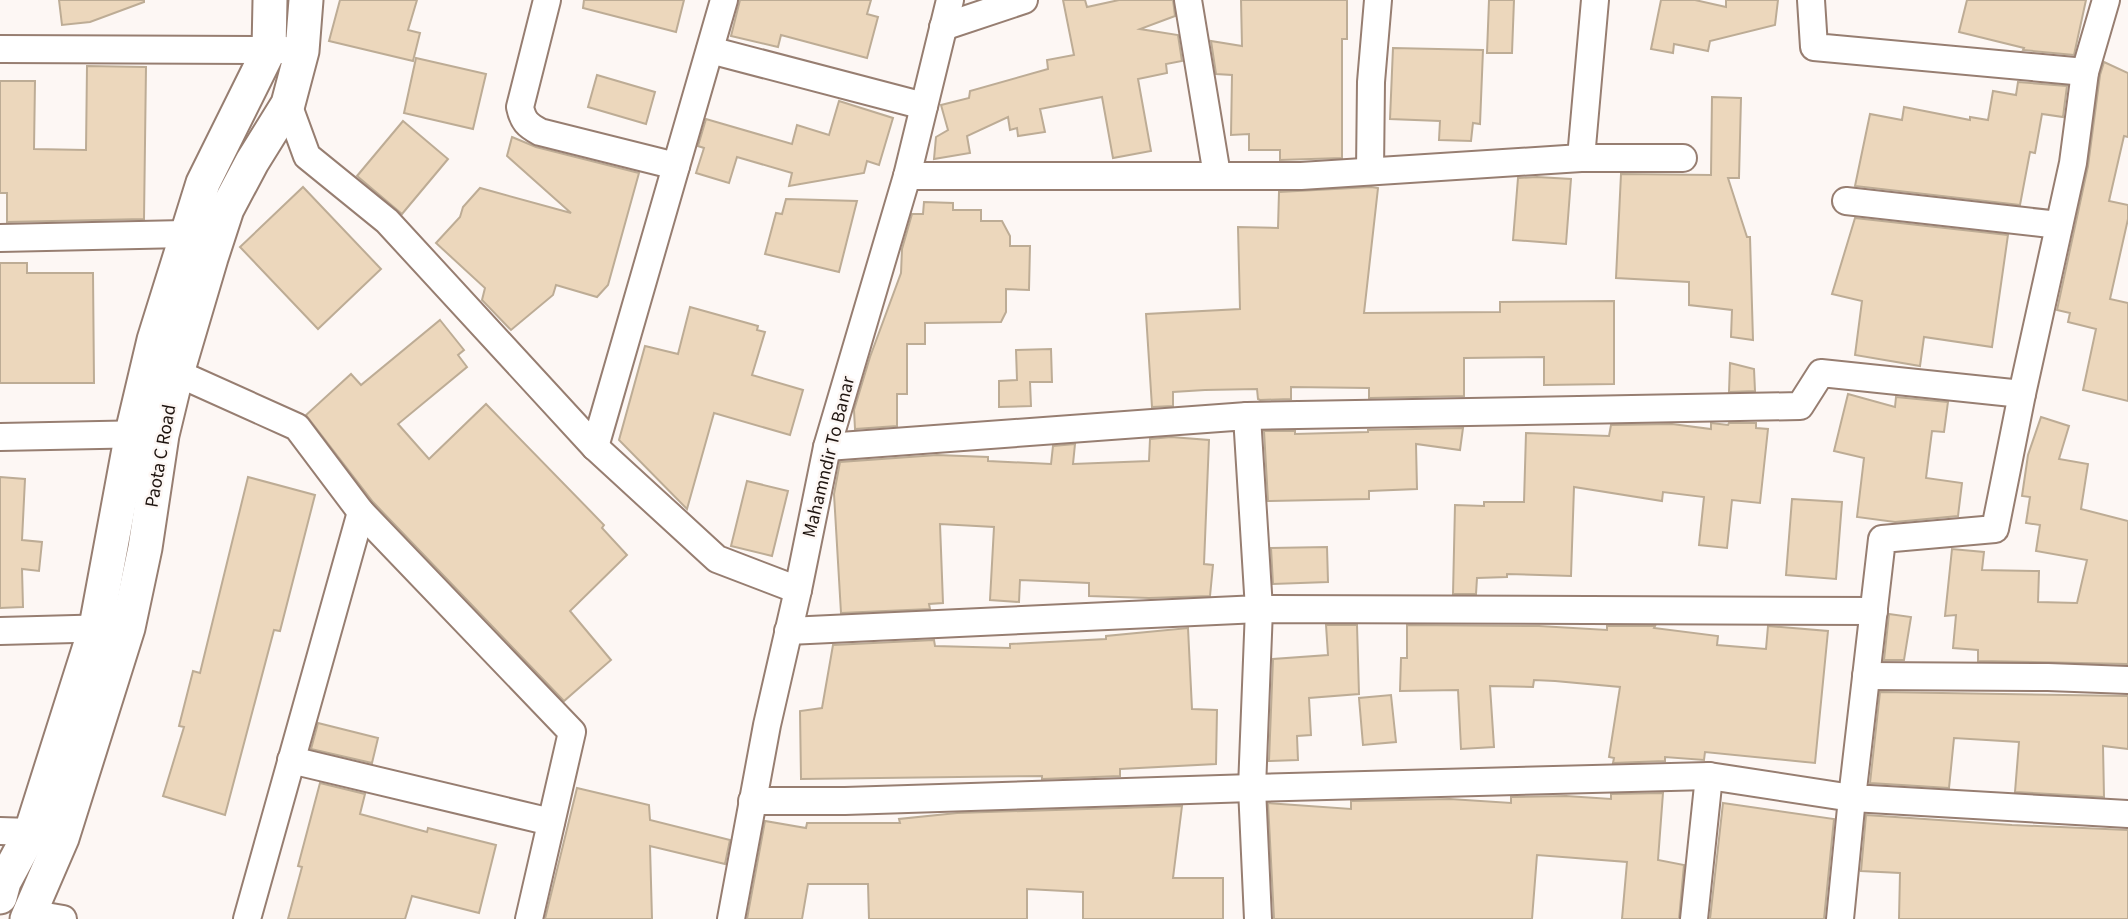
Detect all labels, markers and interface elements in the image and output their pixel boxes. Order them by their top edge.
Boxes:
street label: Mahamndir To Banar [796,373,862,541]
street label: Paota C Road [139,402,183,510]

